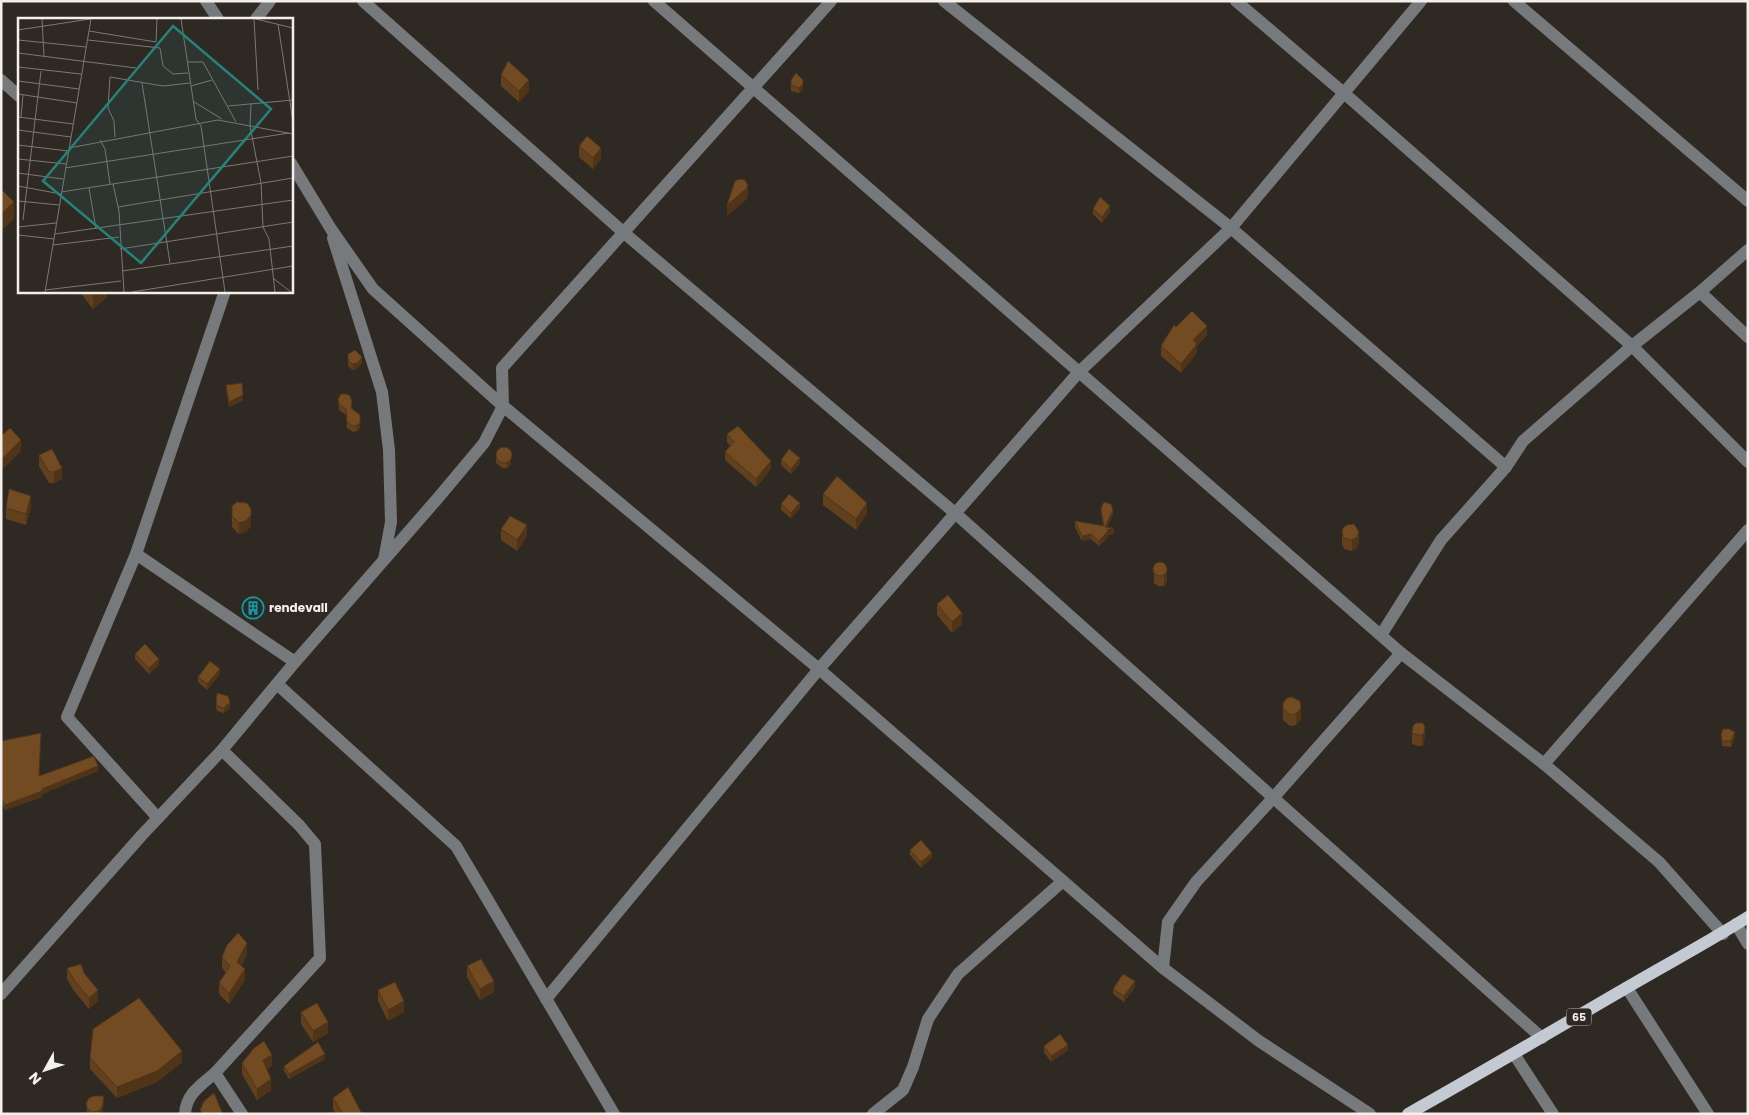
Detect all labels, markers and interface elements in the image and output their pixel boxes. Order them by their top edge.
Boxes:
inset map [18,18,292,292]
building icon: rendevall [241,596,265,620]
place label: rendevall [269,599,328,616]
road number: 65 [1566,1009,1592,1026]
north arrow [20,1045,70,1095]
text: N [24,1068,46,1089]

